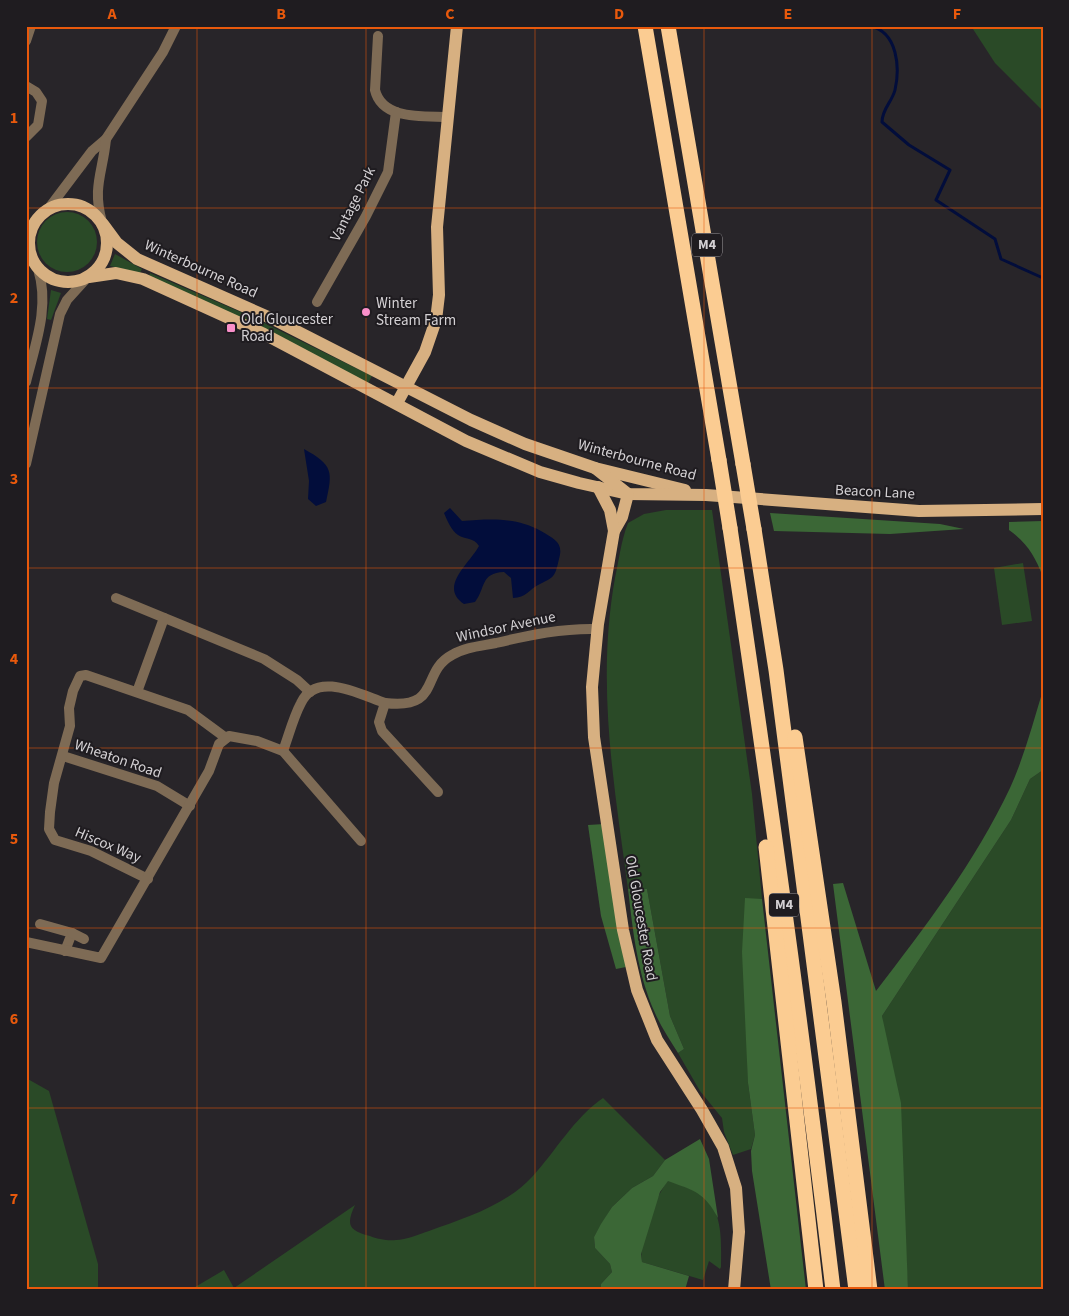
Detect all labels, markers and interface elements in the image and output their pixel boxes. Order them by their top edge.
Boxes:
text: A [106,3,117,25]
text: B [276,3,286,25]
text: C [445,3,455,25]
text: D [614,3,624,25]
text: E [784,3,792,25]
text: F [953,3,961,25]
text: 1 [10,107,18,129]
street label: Vantage Park [325,163,381,245]
road number: M4 [692,234,722,256]
street label: Winterbourne Road [141,235,261,303]
text: 2 [10,287,18,309]
place label: Winter Stream Farm [376,293,456,331]
marker: Winter Stream Farm [360,306,372,318]
place label: Old Gloucester Road [241,309,334,347]
marker: Old Gloucester Road [225,322,237,334]
street label: Winterbourne Road [575,434,699,486]
text: 3 [10,468,18,490]
street label: Beacon Lane [835,479,915,505]
street label: Windsor Avenue [454,606,558,648]
text: 4 [10,648,19,670]
street label: Wheaton Road [72,734,164,784]
street label: Hiscox Way [72,822,144,868]
text: 5 [10,828,18,850]
street label: Old Gloucester Road [620,854,662,982]
road number: M4 [769,894,799,916]
text: 6 [10,1008,18,1030]
text: 7 [10,1188,18,1210]

